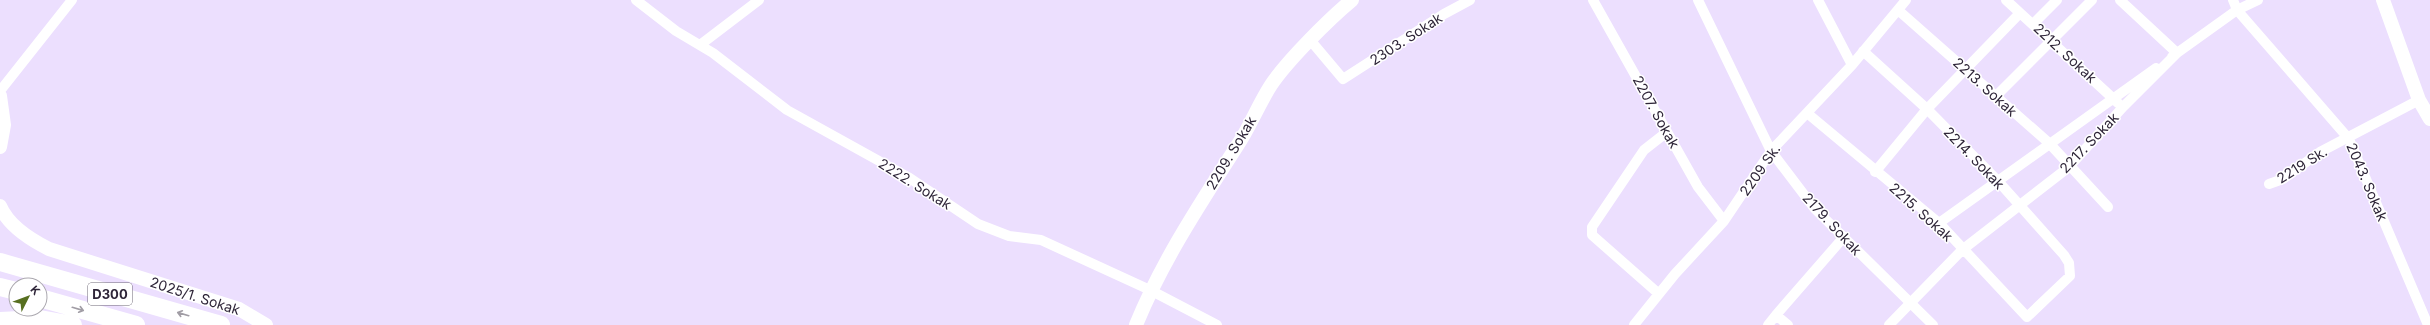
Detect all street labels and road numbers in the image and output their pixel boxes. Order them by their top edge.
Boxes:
street label: 2303. Sokak [1366,9,1445,68]
street label: 2212. Sokak [2030,19,2101,86]
street label: 2213. Sokak [1950,54,2021,120]
street label: 2207. Sokak [1630,72,1684,151]
street label: 2217. Sokak [2056,109,2122,176]
street label: 2209. Sokak [1202,113,1259,193]
street label: 2214. Sokak [1940,123,2008,193]
street label: 2043. Sokak [2343,140,2392,224]
street label: 2209 Sk. [1736,141,1784,199]
street label: 2219 Sk. [2273,143,2330,187]
street label: 2222. Sokak [876,154,955,213]
street label: 2215. Sokak [1886,179,1957,245]
street label: 2179. Sokak [1799,189,1866,259]
street label: 2025/1. Sokak [148,273,243,318]
road number: D300 [88,283,132,305]

